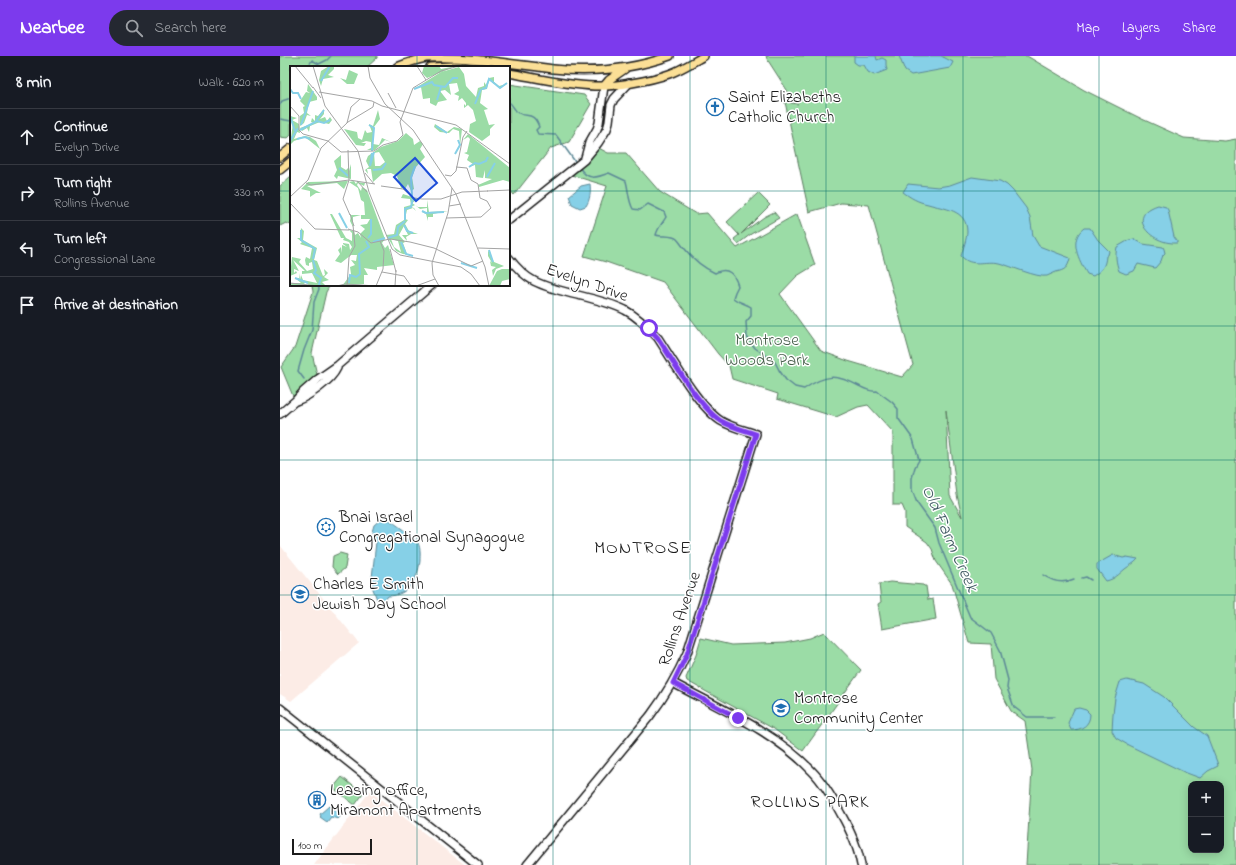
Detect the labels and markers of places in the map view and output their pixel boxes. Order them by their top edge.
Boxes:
place label: Saint Elizabeths Catholic Church [728,85,841,130]
church icon: Saint Elizabeths Catholic Church [705,97,725,117]
place label: Bnai Israel Congregational Synagogue [338,505,525,552]
synagogue icon: Bnai Israel Congregational Synagogue [316,517,336,537]
place label: Charles E Smith Jewish Day School [313,572,446,618]
school or university icon: Charles E Smith Jewish Day School [290,584,310,604]
place label: Montrose Community Center [794,686,924,732]
school or university icon: Montrose Community Center [771,698,791,718]
place label: Leasing Office, Miramont Apartments [330,778,482,823]
building icon: Leasing Office, Miramont Apartments [307,790,327,810]

